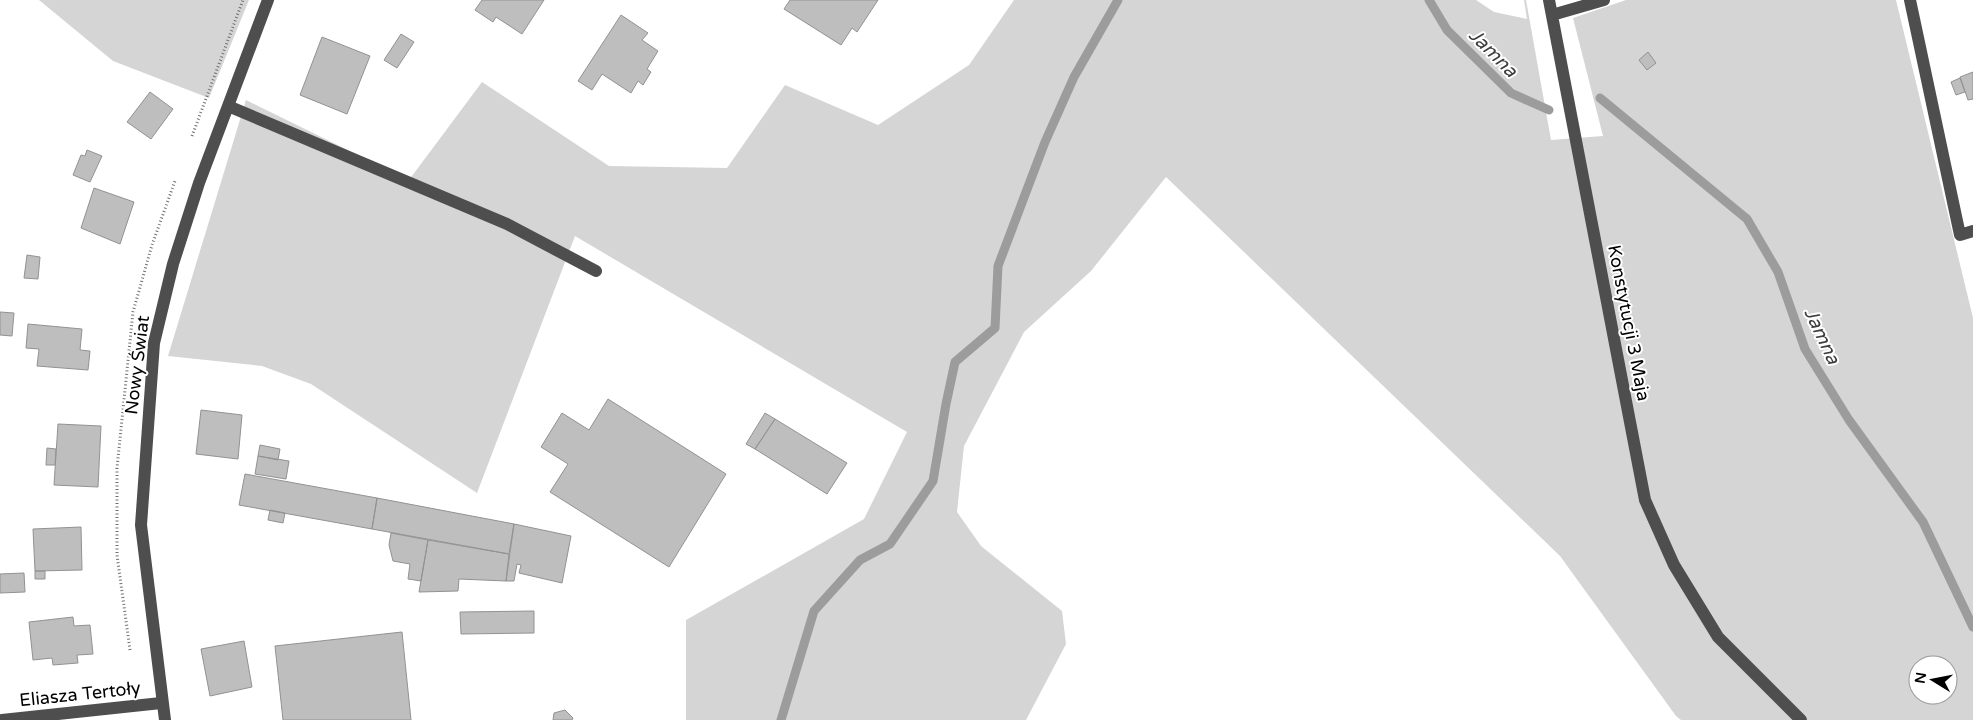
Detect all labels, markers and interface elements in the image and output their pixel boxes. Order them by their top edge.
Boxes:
water label: Jamna [1464,24,1523,83]
street label: Konstytucji 3 Maja [1603,243,1655,403]
water label: Jamna [1800,305,1845,369]
street label: Nowy Świat [120,314,154,416]
north arrow [1908,655,1958,705]
text: N [1911,671,1930,685]
street label: Eliasza Tertoły [18,677,142,711]

